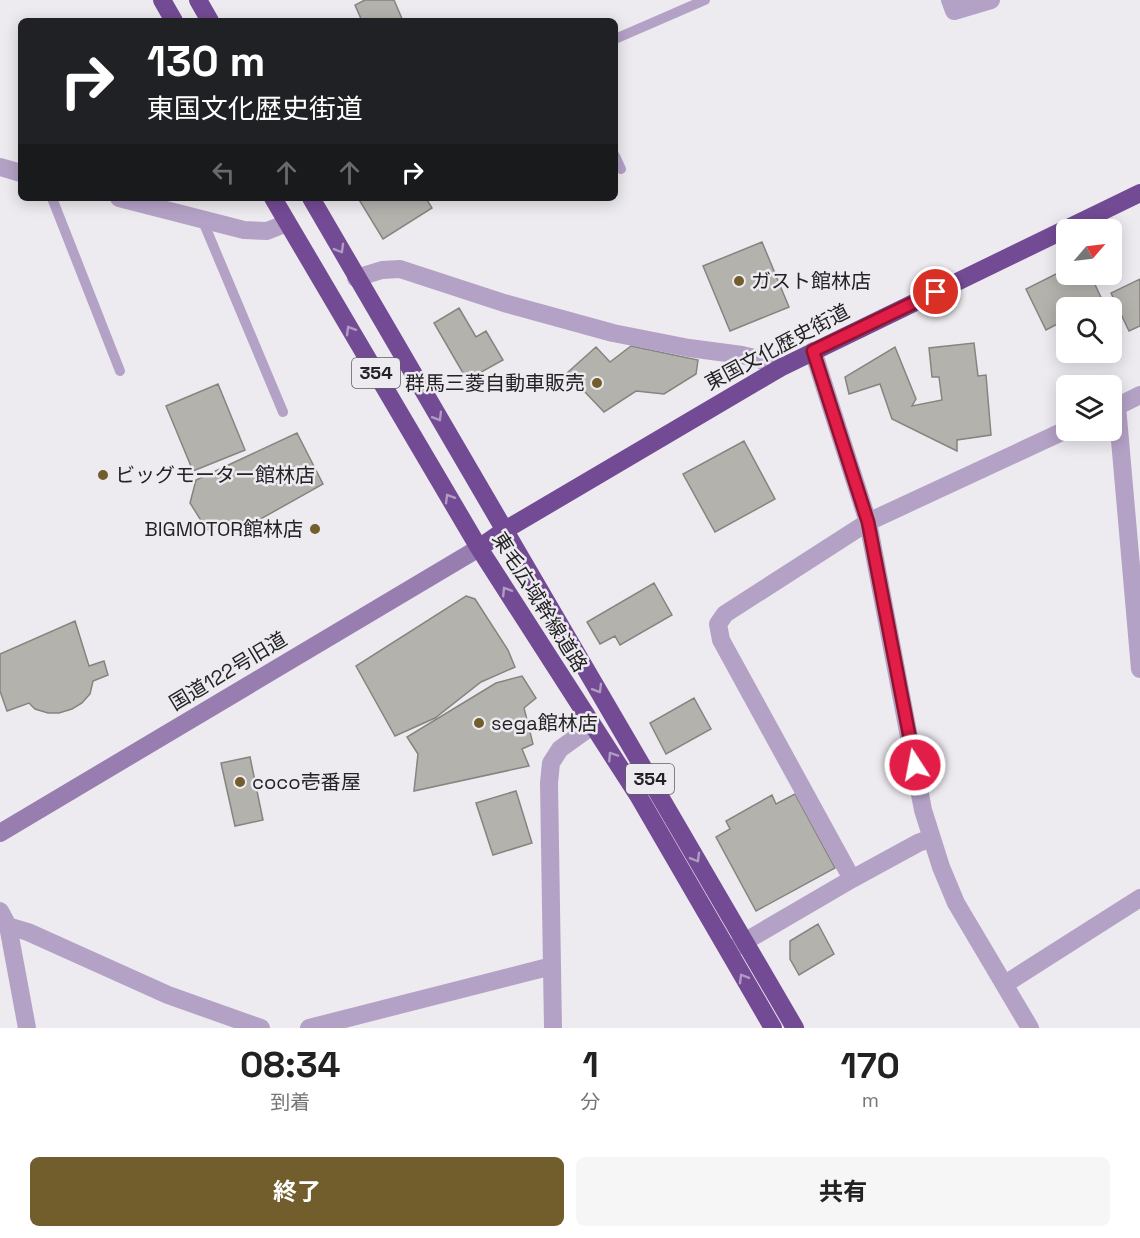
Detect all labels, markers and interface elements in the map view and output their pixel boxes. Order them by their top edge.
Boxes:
text: 130 m [147,35,265,88]
icon: right [48,42,126,120]
text: 東国文化歴史街道 [147,91,363,126]
icon: left [207,156,240,189]
icon: ahead [270,156,303,189]
icon: ahead [333,156,366,189]
icon: right [396,156,429,189]
north arrow [1056,219,1122,285]
map controls [1056,219,1122,441]
one-way arrow [332,243,344,253]
pin [910,266,961,317]
place label: ガスト館林店 [751,268,871,294]
marker: ガスト館林店 [732,274,746,288]
icon: arrive [919,275,952,308]
button: search [1056,297,1122,363]
street label: 東国文化歴史街道 [700,298,854,396]
one-way arrow [346,326,357,336]
road number: 354 [352,358,400,388]
place label: 群馬三菱自動車販売 [405,370,585,396]
button: layers [1056,375,1122,441]
marker: 群馬三菱自動車販売 [590,376,604,390]
one-way arrow [431,411,442,421]
place label: ビッグモーター館林店 [115,462,315,488]
marker: ビッグモーター館林店 [96,468,110,482]
one-way arrow [445,494,457,504]
place label: BIGMOTOR館林店 [144,516,303,542]
marker: BIGMOTOR館林店 [308,522,322,536]
street label: 東毛広域幹線道路 [487,527,593,677]
one-way arrow [503,587,514,598]
street label: 国道122号旧道 [165,626,291,716]
one-way arrow [591,683,603,693]
place label: sega館林店 [491,710,598,736]
marker: sega館林店 [472,716,486,730]
position arrow [883,733,947,797]
one-way arrow [608,751,619,762]
road number: 354 [626,764,674,794]
place label: coco壱番屋 [252,769,361,795]
marker: coco壱番屋 [233,775,247,789]
one-way arrow [689,852,700,862]
one-way arrow [739,973,750,984]
text: 08:34 [240,1042,340,1088]
text: 1 [582,1042,599,1088]
text: 170 [841,1043,900,1089]
text: m [862,1087,879,1113]
text: 到着 [270,1089,310,1115]
text: 分 [581,1089,601,1115]
button: 終了 [30,1157,564,1226]
button: 共有 [576,1157,1110,1226]

